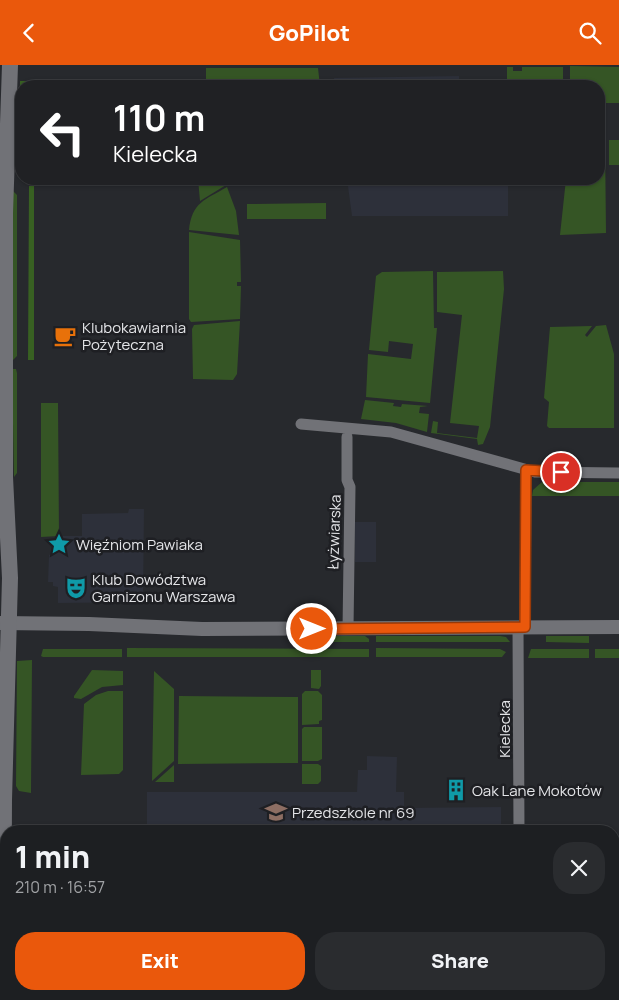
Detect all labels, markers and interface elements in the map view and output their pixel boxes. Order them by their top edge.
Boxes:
text: GoPilot [269,18,350,48]
icon: back [15,19,43,47]
icon: search [576,19,604,47]
text: 110 m [113,94,205,142]
icon: left [30,100,95,165]
text: Kielecka [113,139,197,169]
place label: Klubokawiarnia Pożyteczna [82,317,186,355]
cafe icon: Klubokawiarnia Pożyteczna [52,323,78,349]
pin [540,451,582,493]
icon: arrive [547,458,575,486]
street label: Łyżwiarska [322,494,346,570]
place icon: Więźniom Pawiaka [46,531,72,557]
place label: Więźniom Pawiaka [76,534,203,555]
place label: Klub Dowództwa Garnizonu Warszawa [92,569,235,607]
theatre icon: Klub Dowództwa Garnizonu Warszawa [63,575,89,601]
position arrow [285,602,337,654]
street label: Kielecka [494,700,515,758]
building icon: Oak Lane Mokotów [443,777,469,803]
place label: Oak Lane Mokotów [472,780,602,801]
school or university icon: Przedszkole nr 69 [263,799,289,825]
place label: Przedszkole nr 69 [292,802,415,823]
text: 1 min [15,836,90,877]
button: close [553,842,605,894]
text: 210 m · 16:57 [15,876,105,898]
button: Exit [15,932,305,990]
button: Share [315,932,605,990]

